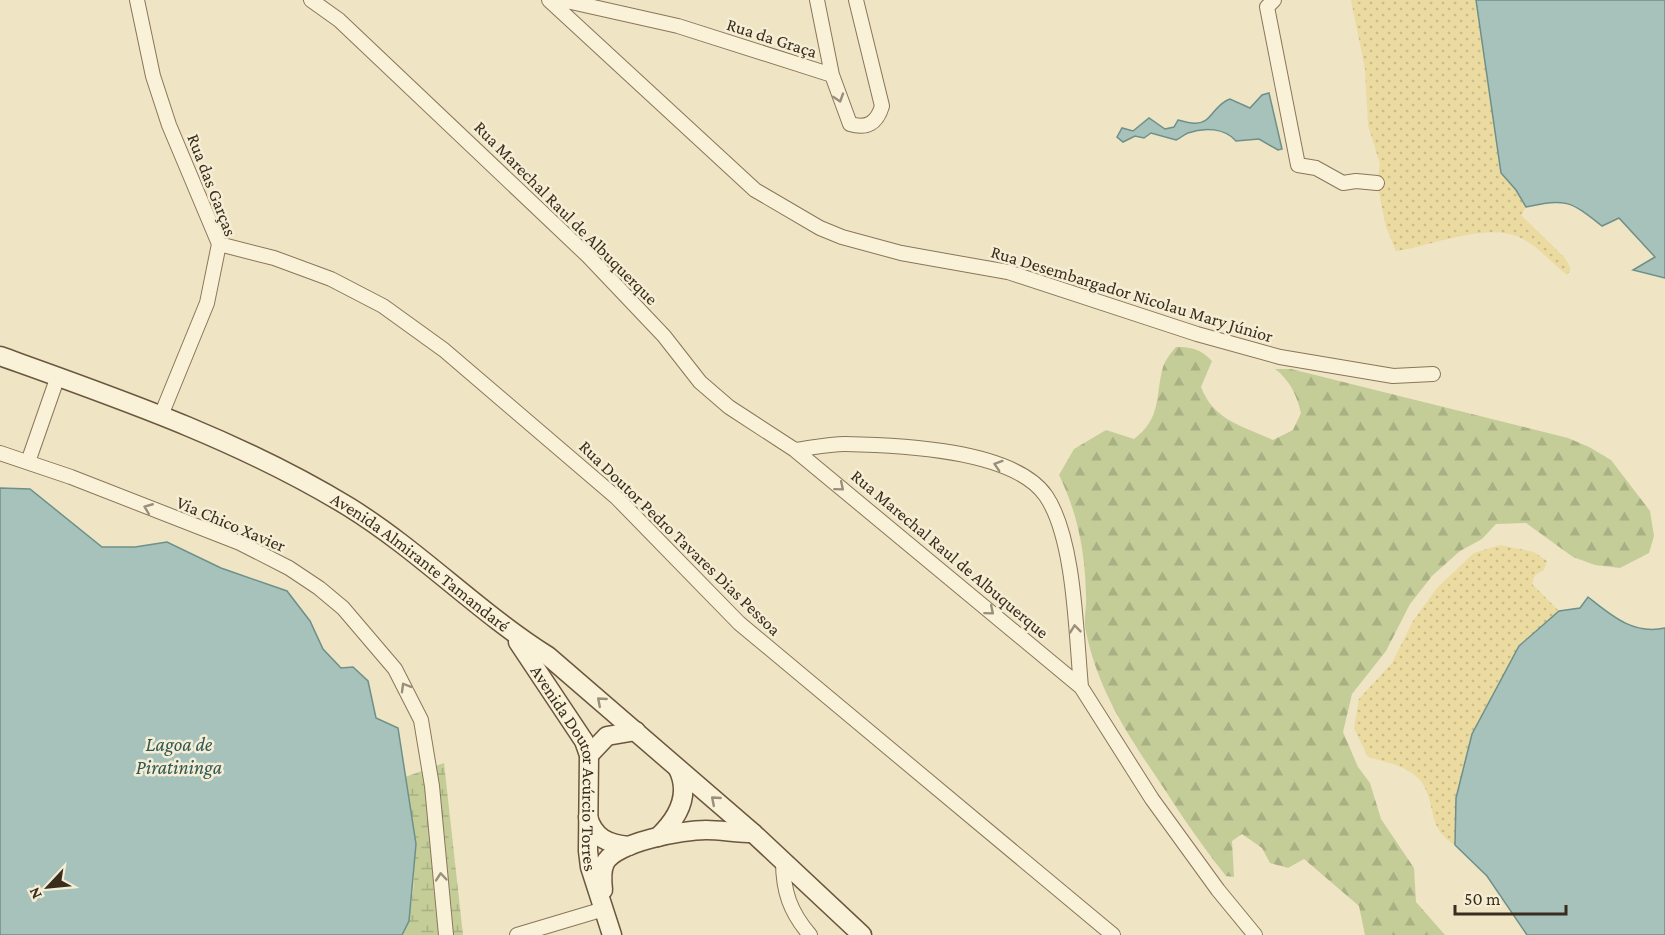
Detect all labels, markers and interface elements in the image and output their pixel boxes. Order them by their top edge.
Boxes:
street label: Rua da Graça [724,14,820,62]
one-way arrow [832,92,845,103]
street label: Rua Marechal Raul de Albuquerque [470,117,662,309]
street label: Rua das Garças [183,131,241,239]
street label: Rua Desembargador Nicolau Mary Júnior [988,241,1276,347]
street label: Rua Doutor Pedro Tavares Dias Pessoa [575,436,785,640]
one-way arrow [993,460,1004,473]
street label: Rua Marechal Raul de Albuquerque [847,466,1053,643]
one-way arrow [833,480,844,491]
street label: Avenida Almirante Tamandaré [327,488,513,636]
street label: Via Chico Xavier [173,492,289,556]
one-way arrow [144,503,154,516]
one-way arrow [983,604,994,615]
one-way arrow [1069,624,1082,633]
street label: Avenida Doutor Acúrcio Torres [526,661,601,874]
one-way arrow [401,683,413,693]
one-way arrow [597,697,608,708]
water label: Lagoa de Piratininga [136,733,222,779]
one-way arrow [711,796,722,807]
north arrow [18,857,78,917]
one-way arrow [435,872,448,881]
scale bar [1455,878,1566,916]
text: N [25,885,45,902]
text: 50 m [1464,889,1501,909]

